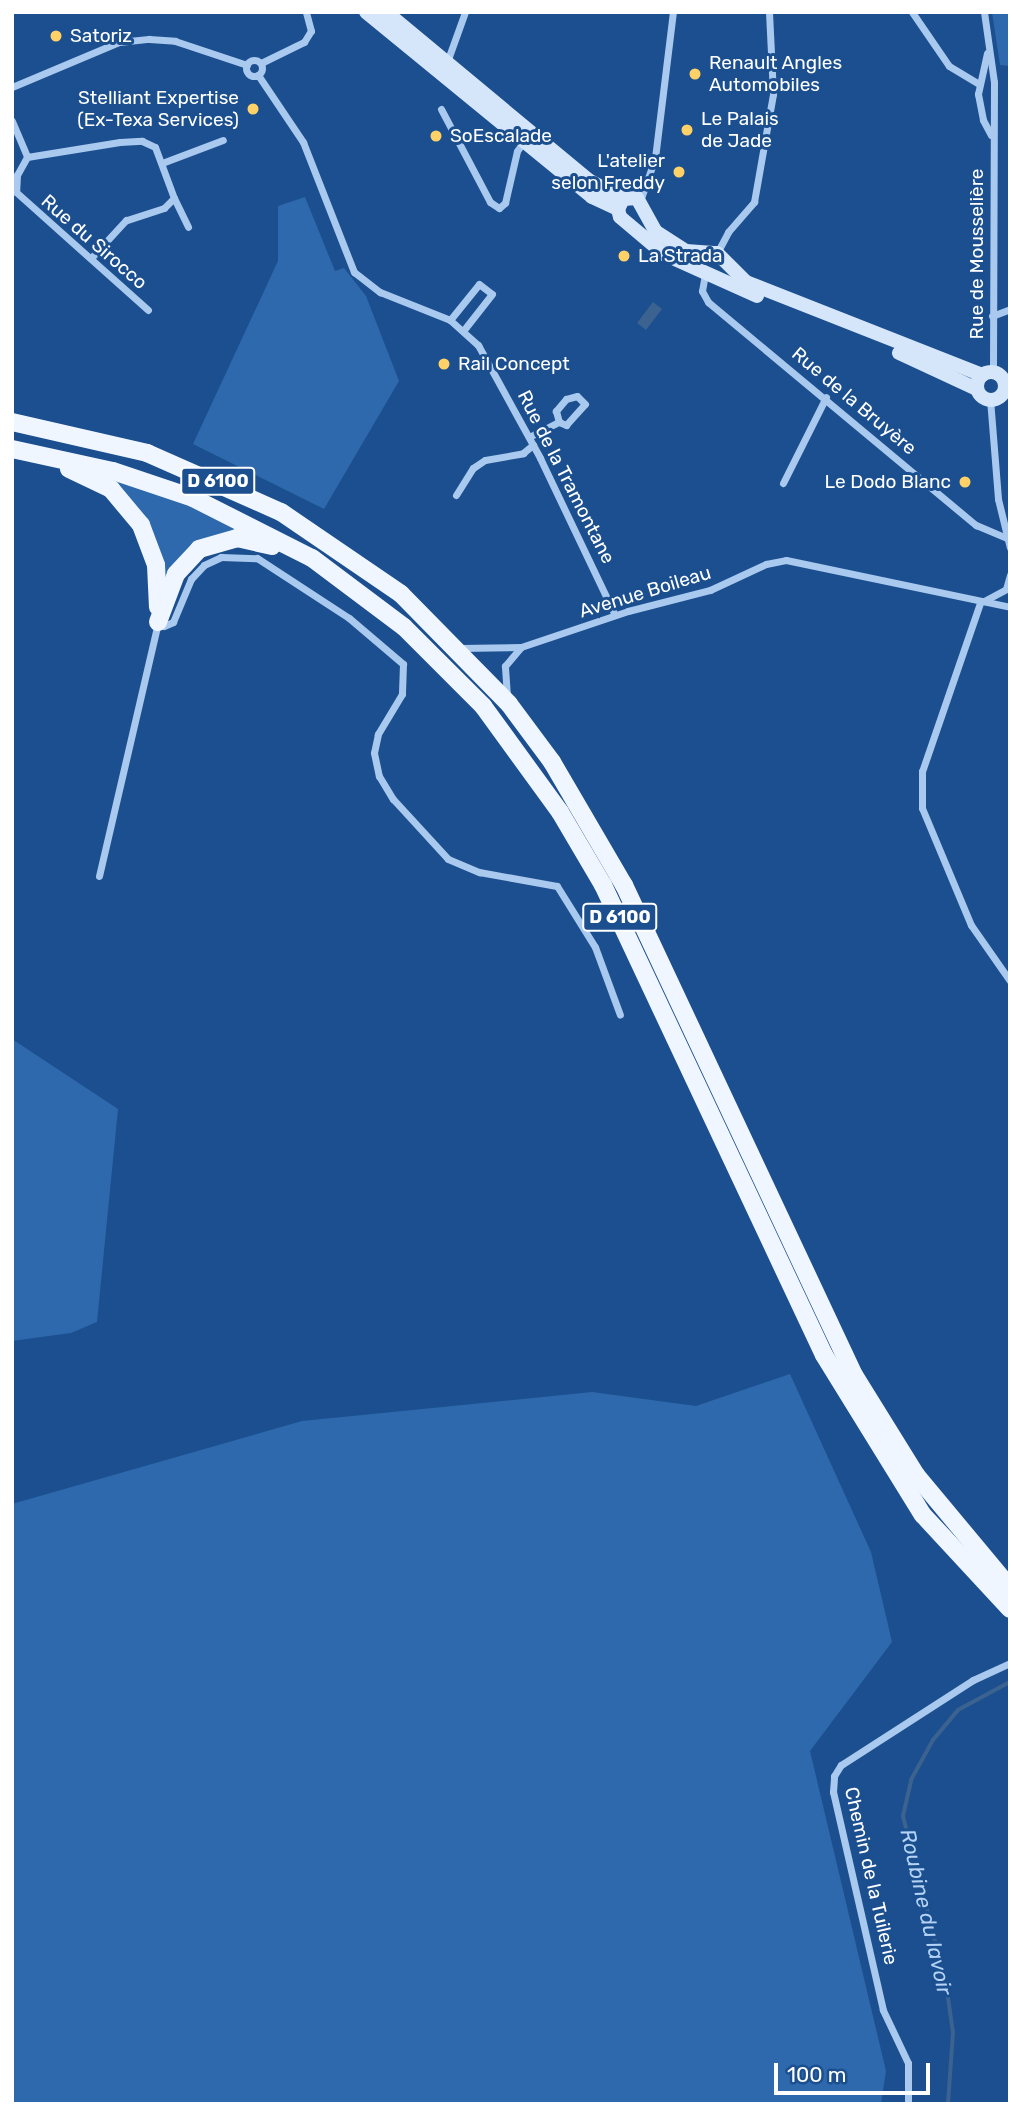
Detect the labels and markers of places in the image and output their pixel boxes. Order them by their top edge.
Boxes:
place label: Satoriz [70,25,132,47]
marker: Satoriz [48,28,64,44]
place label: Renault Angles Automobiles [709,52,843,96]
marker: Renault Angles Automobiles [687,66,703,82]
place label: Stelliant Expertise (Ex-Texa Services) [77,87,239,131]
marker: Stelliant Expertise (Ex-Texa Services) [245,101,261,117]
place label: Le Palais de Jade [701,108,779,152]
marker: Le Palais de Jade [679,122,695,138]
place label: SoEscalade [450,125,552,147]
marker: SoEscalade [428,128,444,144]
place label: L'atelier selon Freddy [551,150,665,194]
marker: L'atelier selon Freddy [671,164,687,180]
place label: La Strada [638,245,722,267]
marker: La Strada [616,248,632,264]
place label: Rail Concept [458,353,570,375]
marker: Rail Concept [436,356,452,372]
place label: Le Dodo Blanc [825,471,951,493]
marker: Le Dodo Blanc [957,474,973,490]

